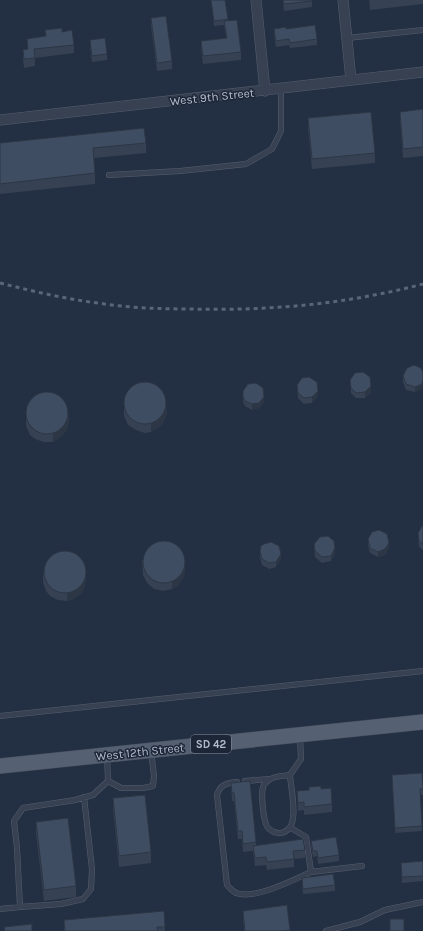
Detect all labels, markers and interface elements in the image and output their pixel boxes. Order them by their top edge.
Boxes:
street label: West 9th Street [169,86,255,108]
road number: SD 42 [191,735,231,753]
street label: West 12th Street [95,740,185,764]

